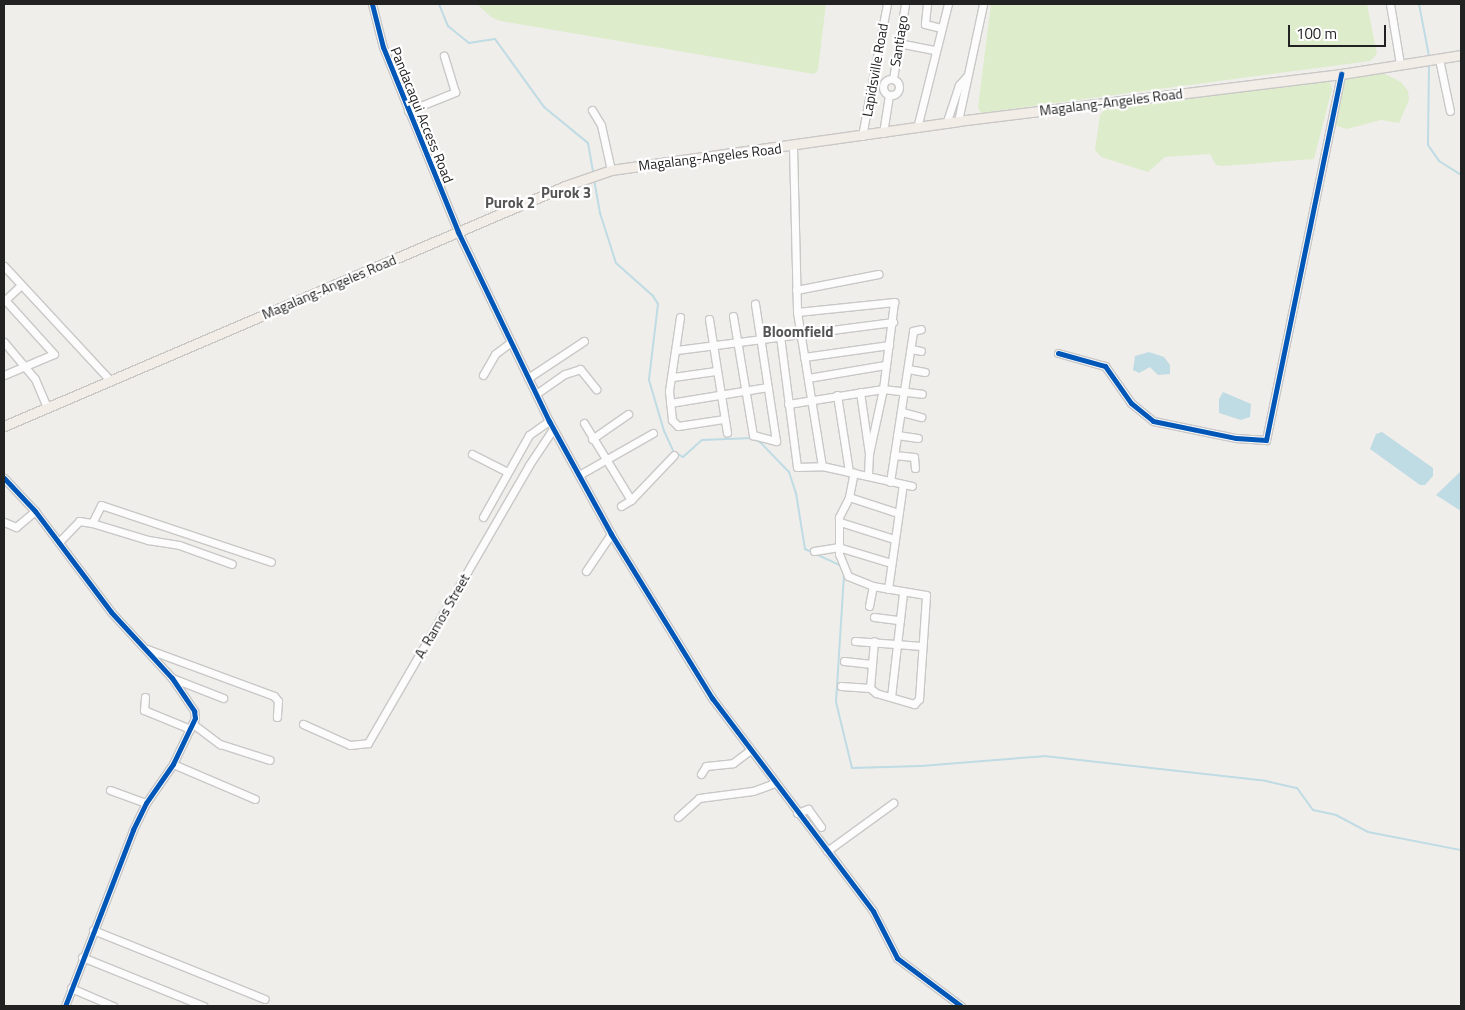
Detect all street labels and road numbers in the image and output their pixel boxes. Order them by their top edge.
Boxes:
street label: Santiago [887,14,911,68]
street label: Lapidsville Road [859,22,891,118]
street label: Pandacaqui Access Road [387,45,457,185]
street label: Magalang-Angeles Road [1038,85,1184,119]
street label: Magalang-Angeles Road [637,140,783,174]
street label: Magalang-Angeles Road [259,251,399,323]
street label: A. Ramos Street [411,571,473,661]

